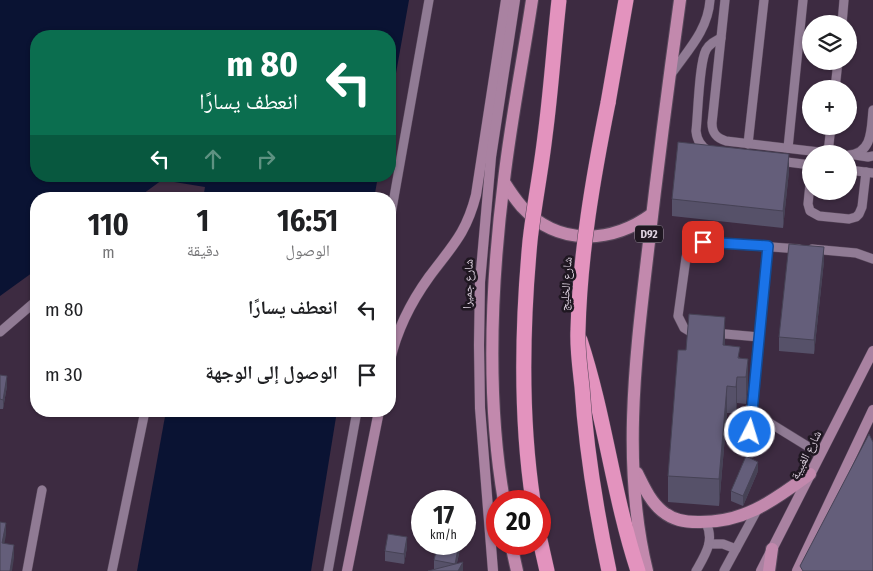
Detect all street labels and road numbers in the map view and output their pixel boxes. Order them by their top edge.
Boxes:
road number: D92 [635,225,663,242]
street label: شارع الخليج [557,256,576,312]
street label: شارع جميرا [460,259,477,309]
street label: شارع الغبيبة [788,428,825,482]

